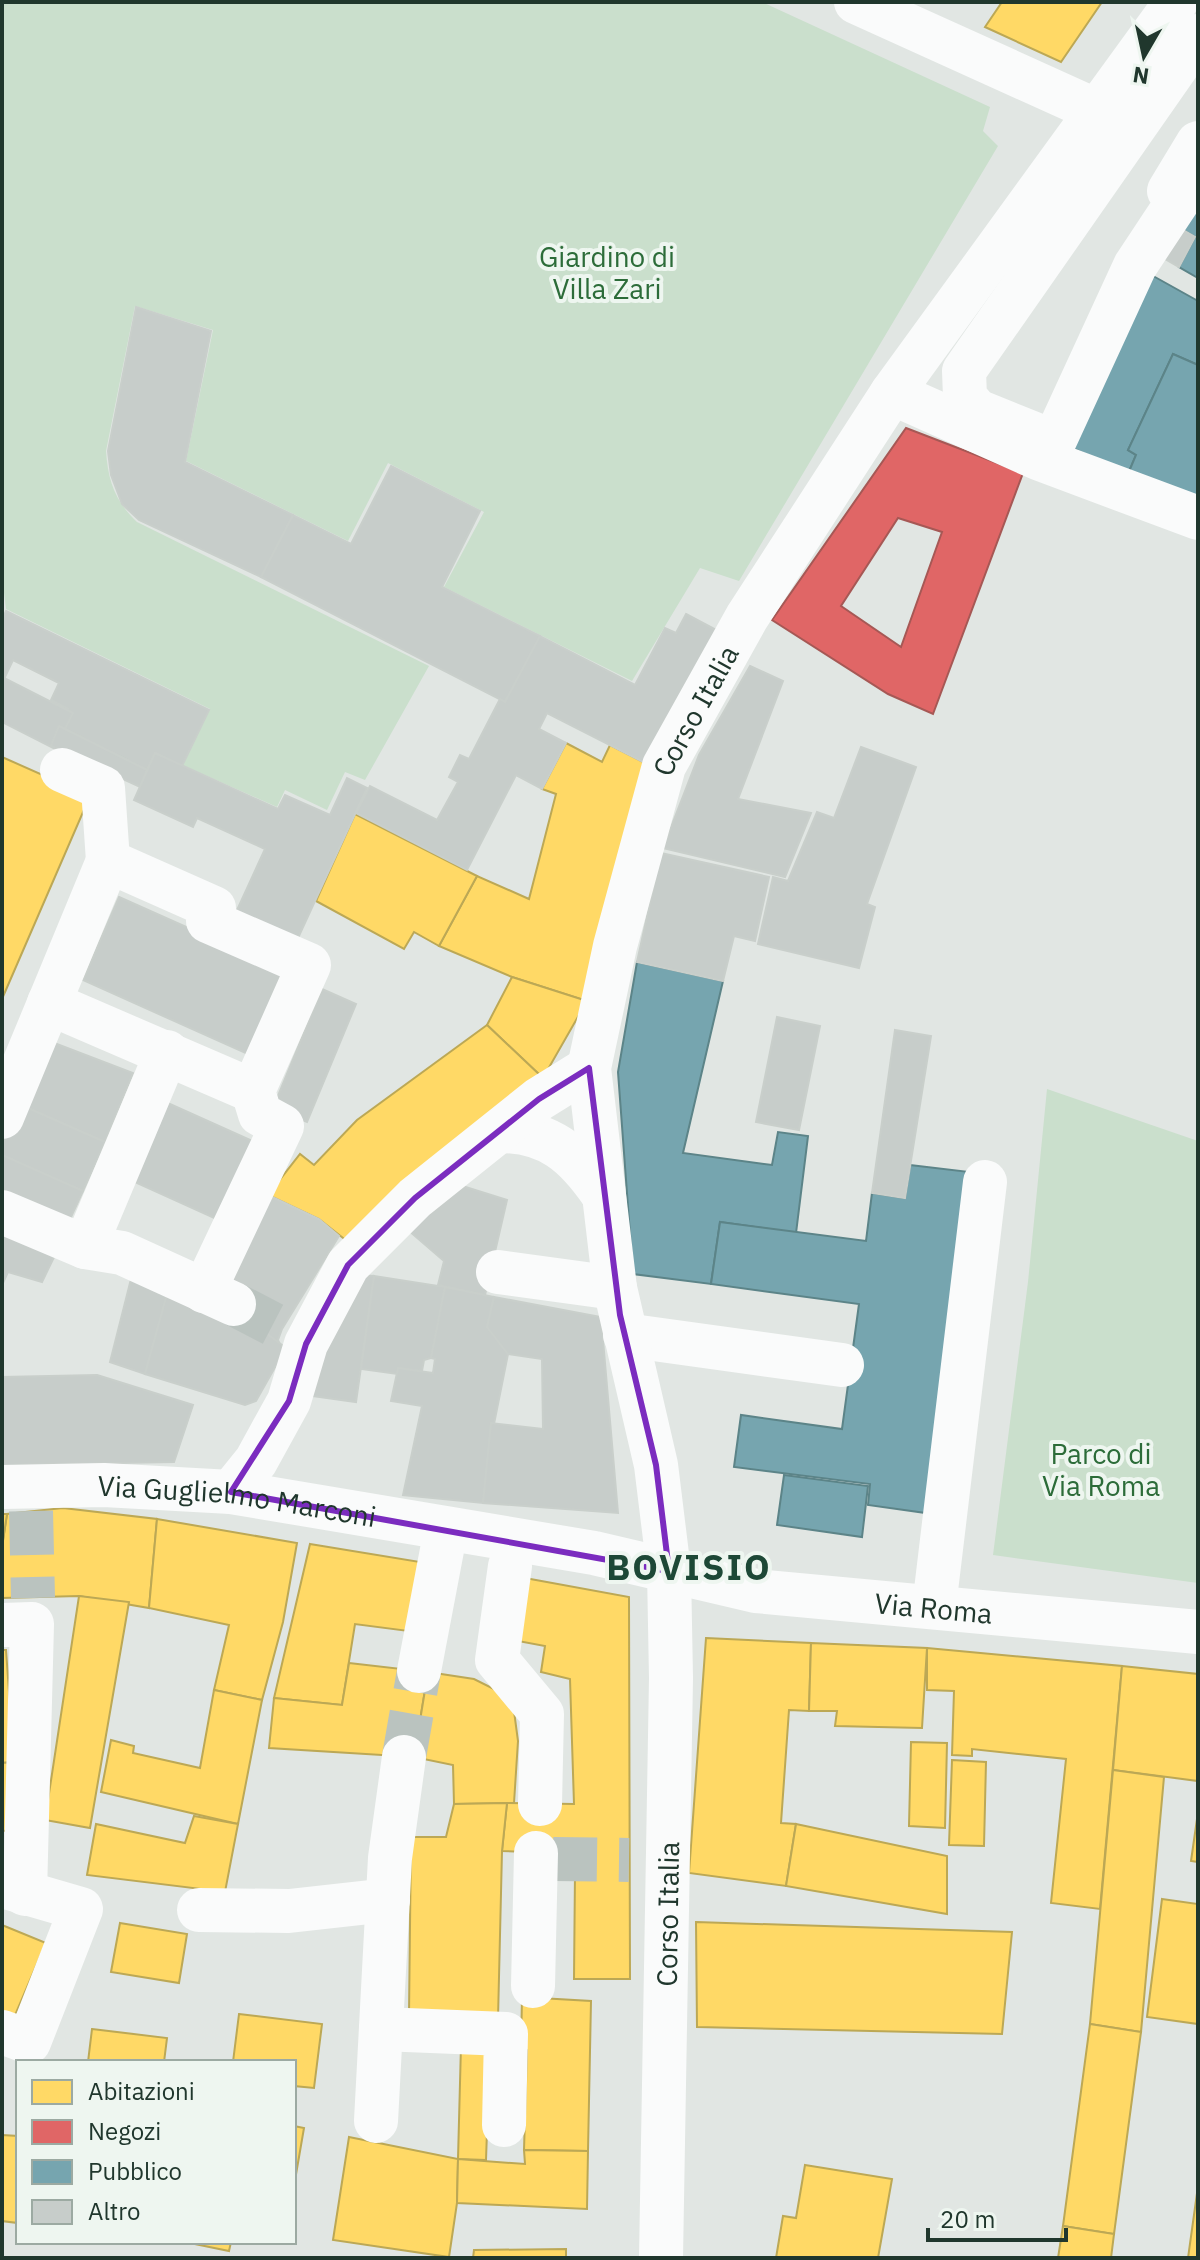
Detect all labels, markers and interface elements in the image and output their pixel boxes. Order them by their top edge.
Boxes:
north arrow [1104,16,1184,96]
text: N [1131,61,1151,92]
park label: Giardino di Villa Zari [539,238,675,307]
street label: Corso Italia [644,638,746,779]
park label: Parco di Via Roma [1042,1435,1160,1504]
street label: Via Guglielmo Marconi [97,1466,379,1535]
district label: BOVISIO [606,1543,772,1590]
street label: Via Roma [873,1584,994,1631]
street label: Corso Italia [647,1841,687,1987]
legend [16,2060,296,2244]
text: Abitazioni [88,2075,195,2107]
text: Negozi [88,2115,161,2147]
text: Pubblico [88,2155,182,2187]
scale bar [928,2192,1066,2242]
text: Altro [88,2195,140,2227]
text: 20 m [940,2203,995,2235]

